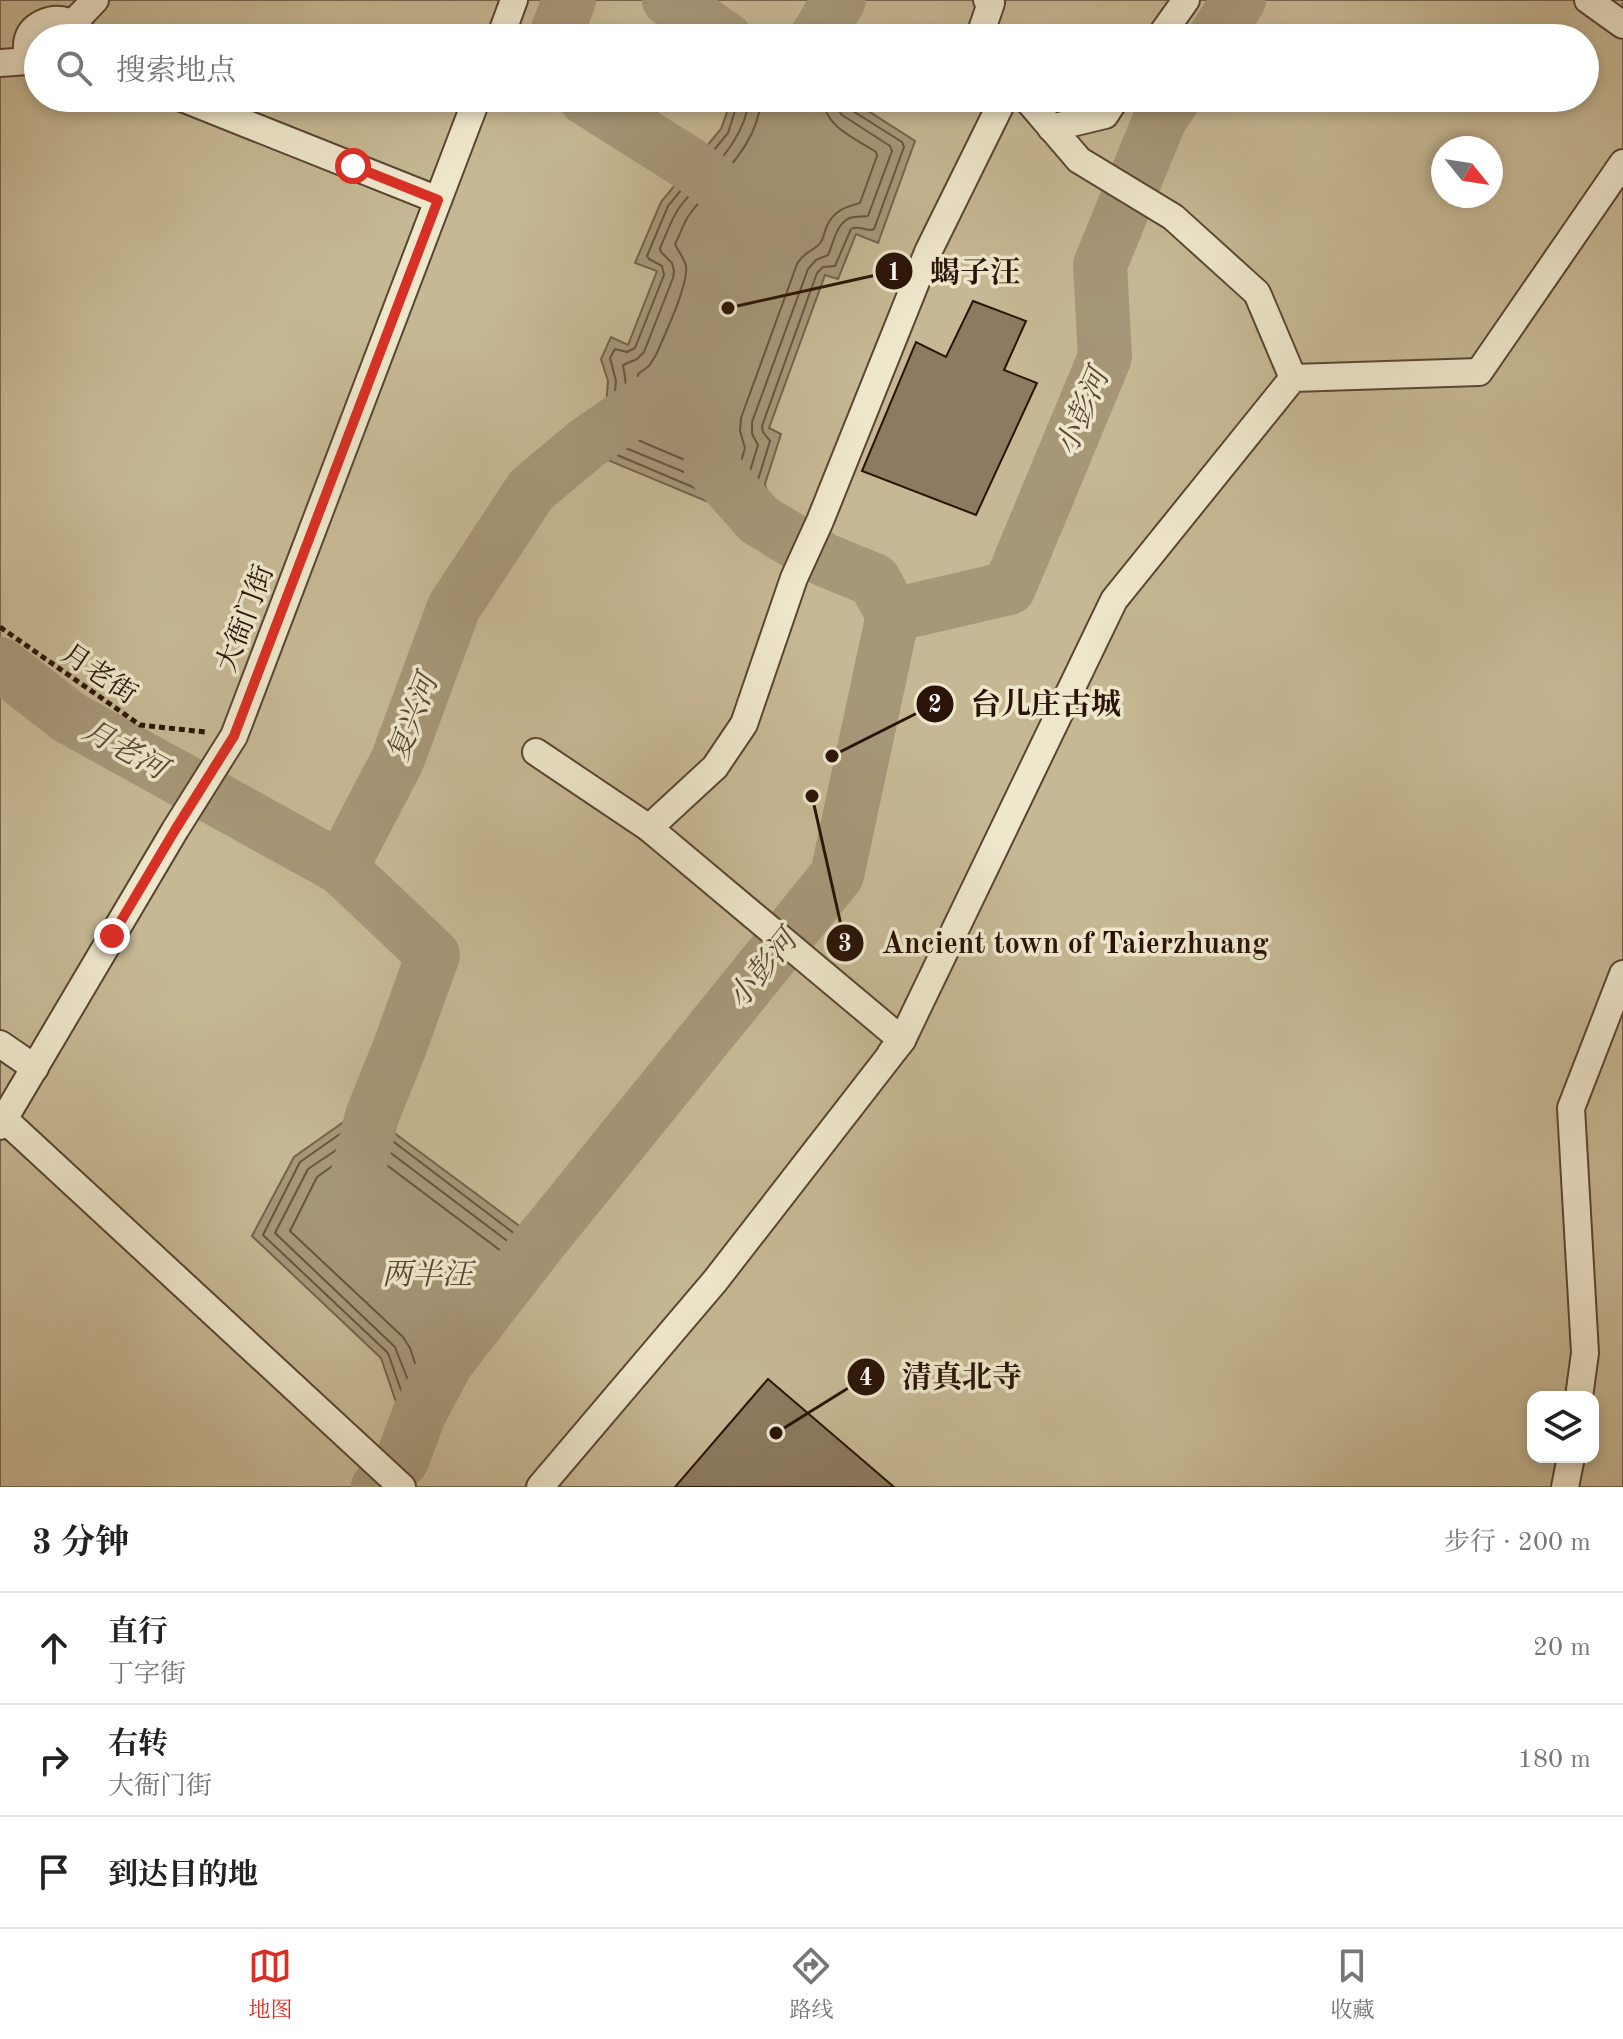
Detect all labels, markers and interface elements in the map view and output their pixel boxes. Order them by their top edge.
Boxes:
search box [24,24,1599,112]
icon: search [52,46,96,90]
text: 搜索地点 [116,57,236,87]
north arrow [1431,136,1503,208]
route start [335,148,371,184]
callout: 蝎子汪 [874,244,1036,298]
text: 蝎子汪 [930,256,1020,289]
text: 1 [887,262,901,286]
water label: 小彭河 [1050,360,1117,460]
street label: 大衙门街 [211,561,280,676]
street label: 月老街 [56,638,143,711]
water label: 复兴河 [381,666,446,766]
callout: 台儿庄古城 [915,677,1137,731]
text: 台儿庄古城 [971,688,1121,721]
text: 2 [928,694,942,718]
water label: 月老河 [77,713,176,788]
callout: Ancient town of Taierzhuang [825,916,1284,970]
route end [94,918,130,954]
water label: 小彭河 [721,920,807,1015]
text: Ancient town of Taierzhuang [881,930,1269,960]
text: 3 [838,933,852,957]
water label: 两半汪 [382,1258,477,1291]
callout: 清真北寺 [846,1350,1038,1404]
text: 清真北寺 [902,1361,1022,1394]
text: 4 [859,1367,873,1391]
map controls [1527,1391,1599,1463]
button: layers [1527,1391,1599,1463]
text: 3 分钟 [32,1527,129,1561]
text: 步行 · 200 m [1444,1530,1591,1556]
text: 直行 [108,1618,168,1648]
icon: ahead [32,1626,76,1670]
text: 20 m [1533,1635,1591,1661]
text: 丁字街 [108,1662,186,1688]
text: 右转 [108,1730,168,1760]
icon: right [32,1738,76,1782]
text: 180 m [1518,1747,1591,1773]
text: 大衙门街 [108,1774,212,1800]
icon: arrive [32,1850,76,1894]
text: 到达目的地 [108,1861,258,1891]
tab: 地图 [248,1944,293,2025]
tab: 路线 [789,1944,834,2025]
tab: 收藏 [1330,1944,1375,2025]

